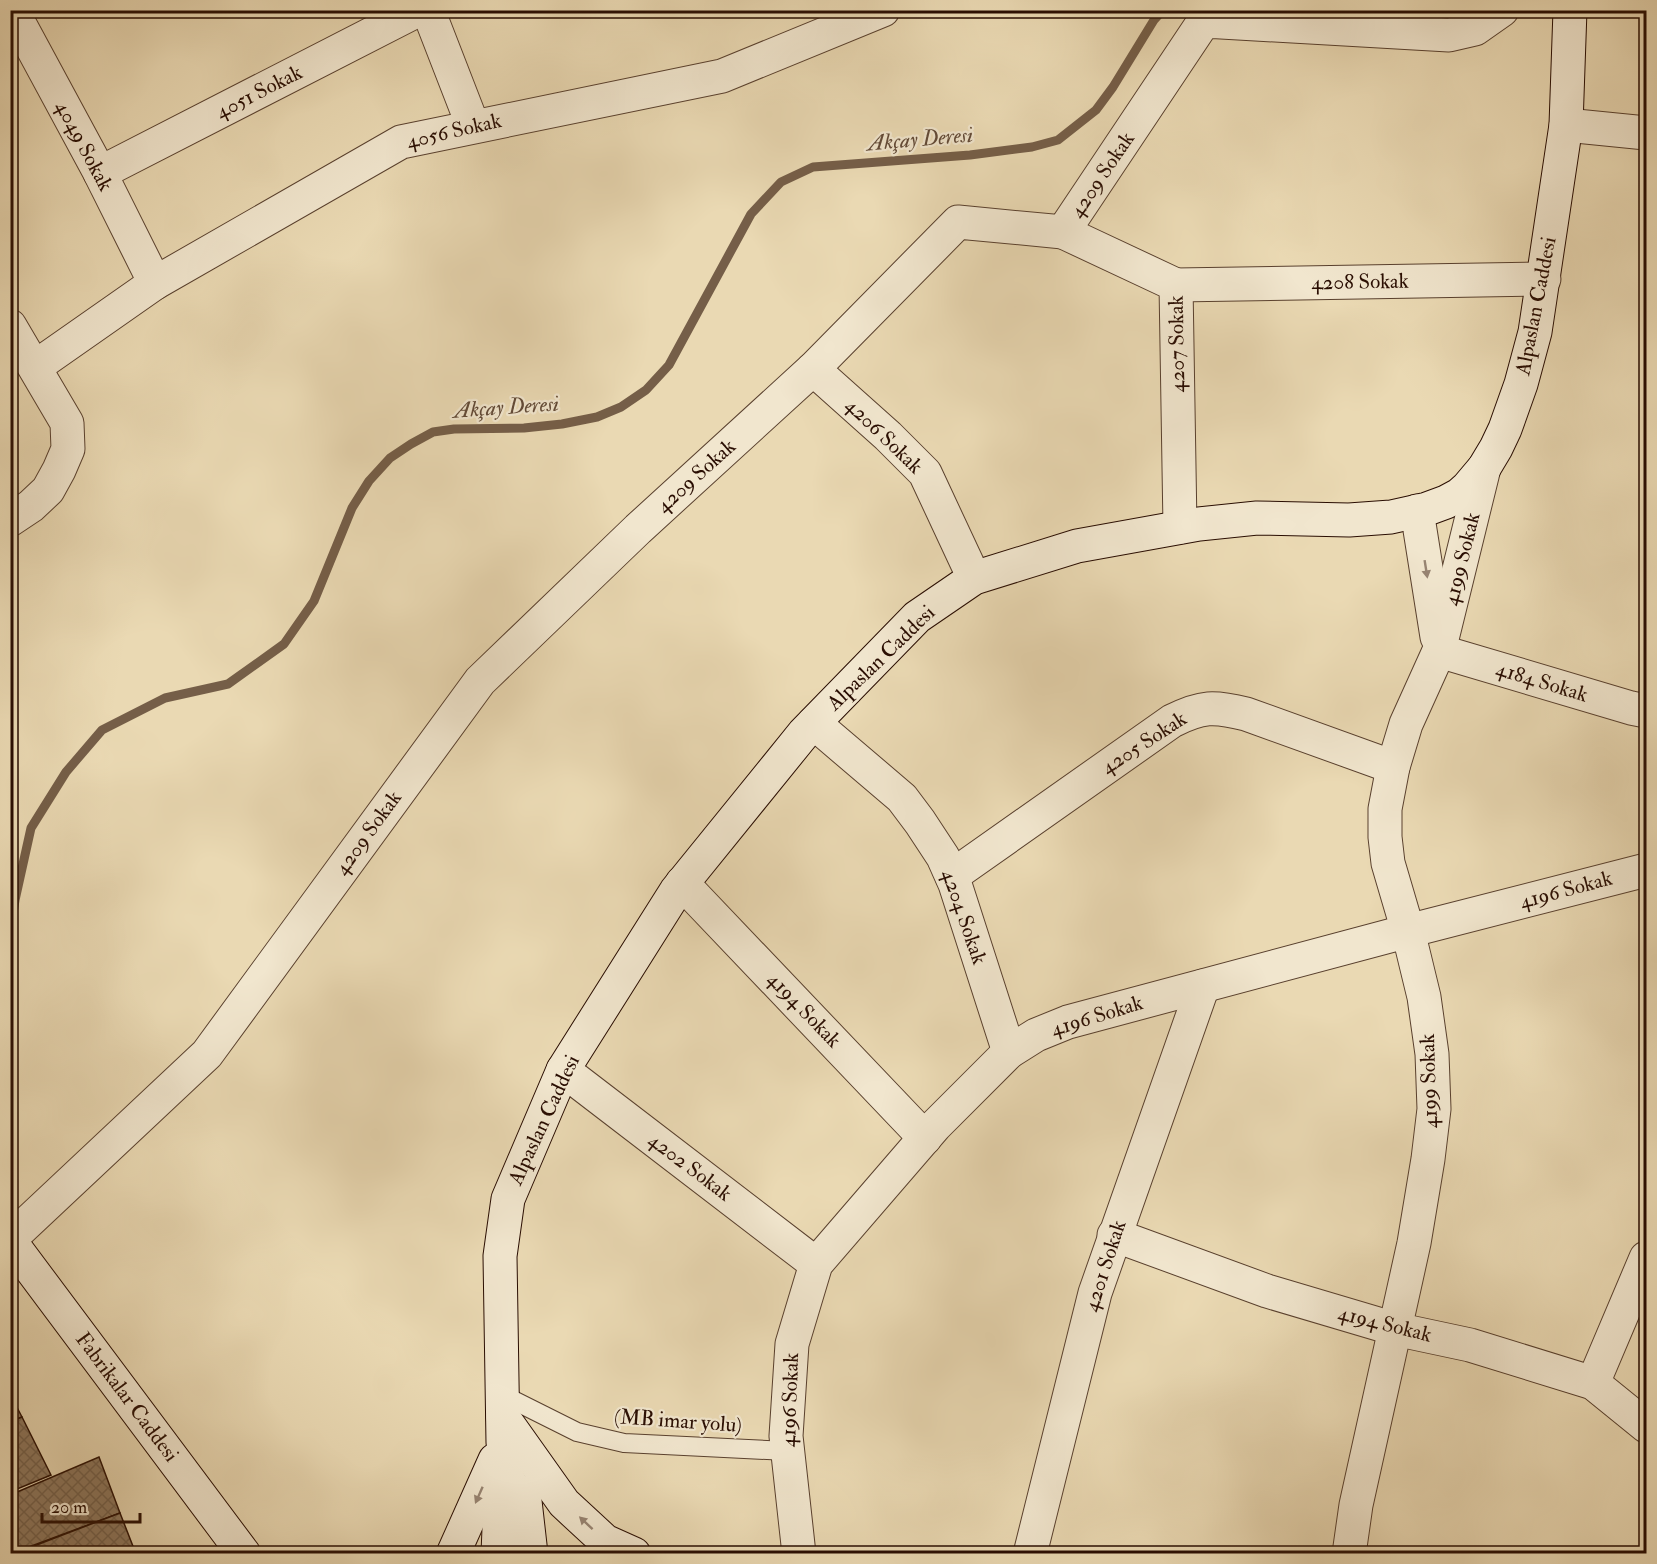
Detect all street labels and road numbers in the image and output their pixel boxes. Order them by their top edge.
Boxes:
street label: 4051 Sokak [211,59,307,125]
street label: 4049 Sokak [49,96,119,196]
street label: 4056 Sokak [404,107,504,155]
street label: 4209 Sokak [1063,127,1141,223]
street label: Alpaslan Caddesi [1509,234,1563,379]
street label: 4208 Sokak [1311,268,1409,296]
street label: 4207 Sokak [1163,295,1191,393]
street label: 4206 Sokak [839,392,929,480]
street label: 4209 Sokak [650,433,742,519]
street label: 4199 Sokak [1437,510,1487,608]
street label: Alpaslan Caddesi [820,599,941,717]
street label: 4184 Sokak [1493,655,1591,709]
street label: 4205 Sokak [1096,705,1192,781]
street label: 4209 Sokak [328,785,408,881]
street label: 4196 Sokak [1517,865,1615,915]
street label: 4204 Sokak [935,866,993,968]
street label: 4194 Sokak [761,966,847,1054]
street label: 4196 Sokak [1048,989,1146,1043]
street label: 4199 Sokak [1414,1033,1444,1129]
street label: Alpaslan Caddesi [502,1050,586,1190]
street label: 4202 Sokak [643,1127,737,1207]
street label: 4201 Sokak [1078,1217,1132,1315]
street label: 4194 Sokak [1335,1299,1435,1349]
street label: Fabrikalar Caddesi [69,1327,185,1468]
street label: 4196 Sokak [775,1352,805,1448]
street label: (MB imar yolu) [613,1403,743,1439]

